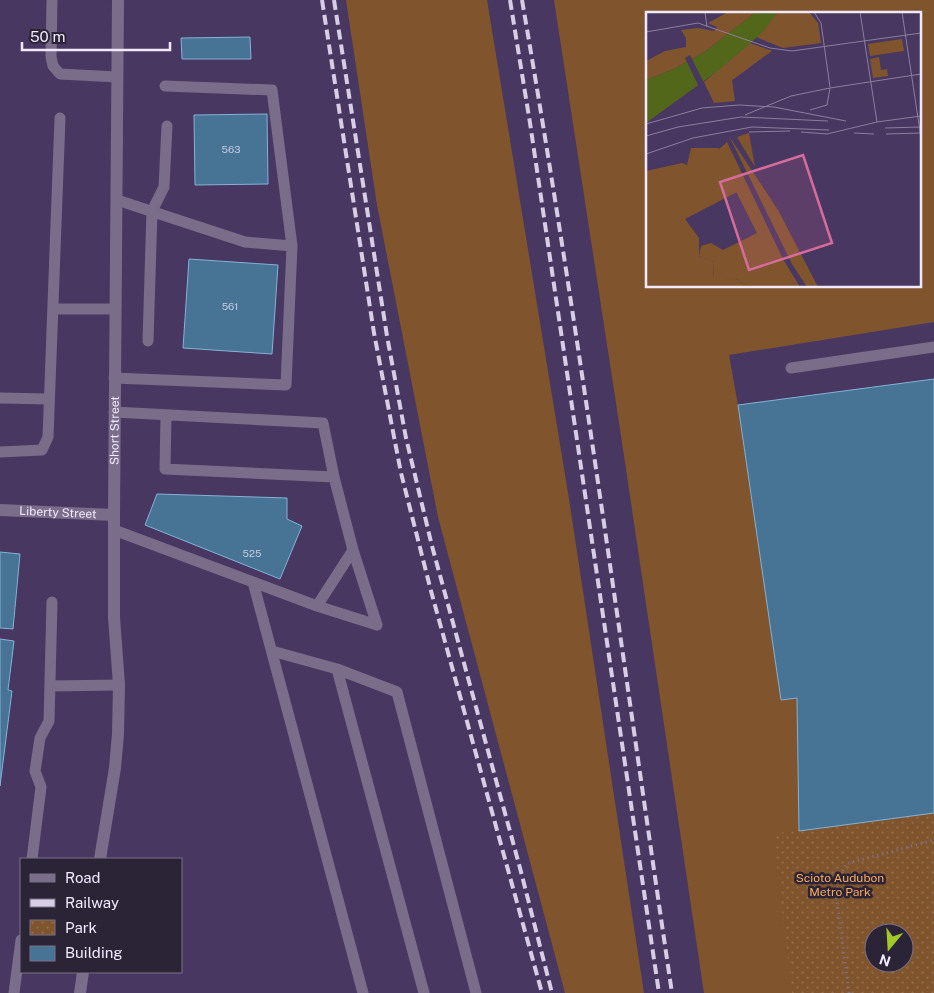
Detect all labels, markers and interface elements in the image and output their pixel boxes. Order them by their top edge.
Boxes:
inset map [646,12,922,288]
scale bar [22,20,170,52]
text: 50 m [30,28,65,45]
house number: 563 [222,143,240,155]
house number: 561 [222,300,238,312]
street label: Short Street [107,396,122,465]
street label: Liberty Street [19,504,97,521]
house number: 525 [243,547,261,559]
legend [20,858,182,973]
text: Road [65,869,101,886]
park label: Scioto Audubon Metro Park [796,871,884,899]
text: Railway [65,894,119,911]
text: Park [65,919,97,936]
north arrow [864,923,914,973]
text: Building [65,944,123,961]
text: N [877,951,893,970]

